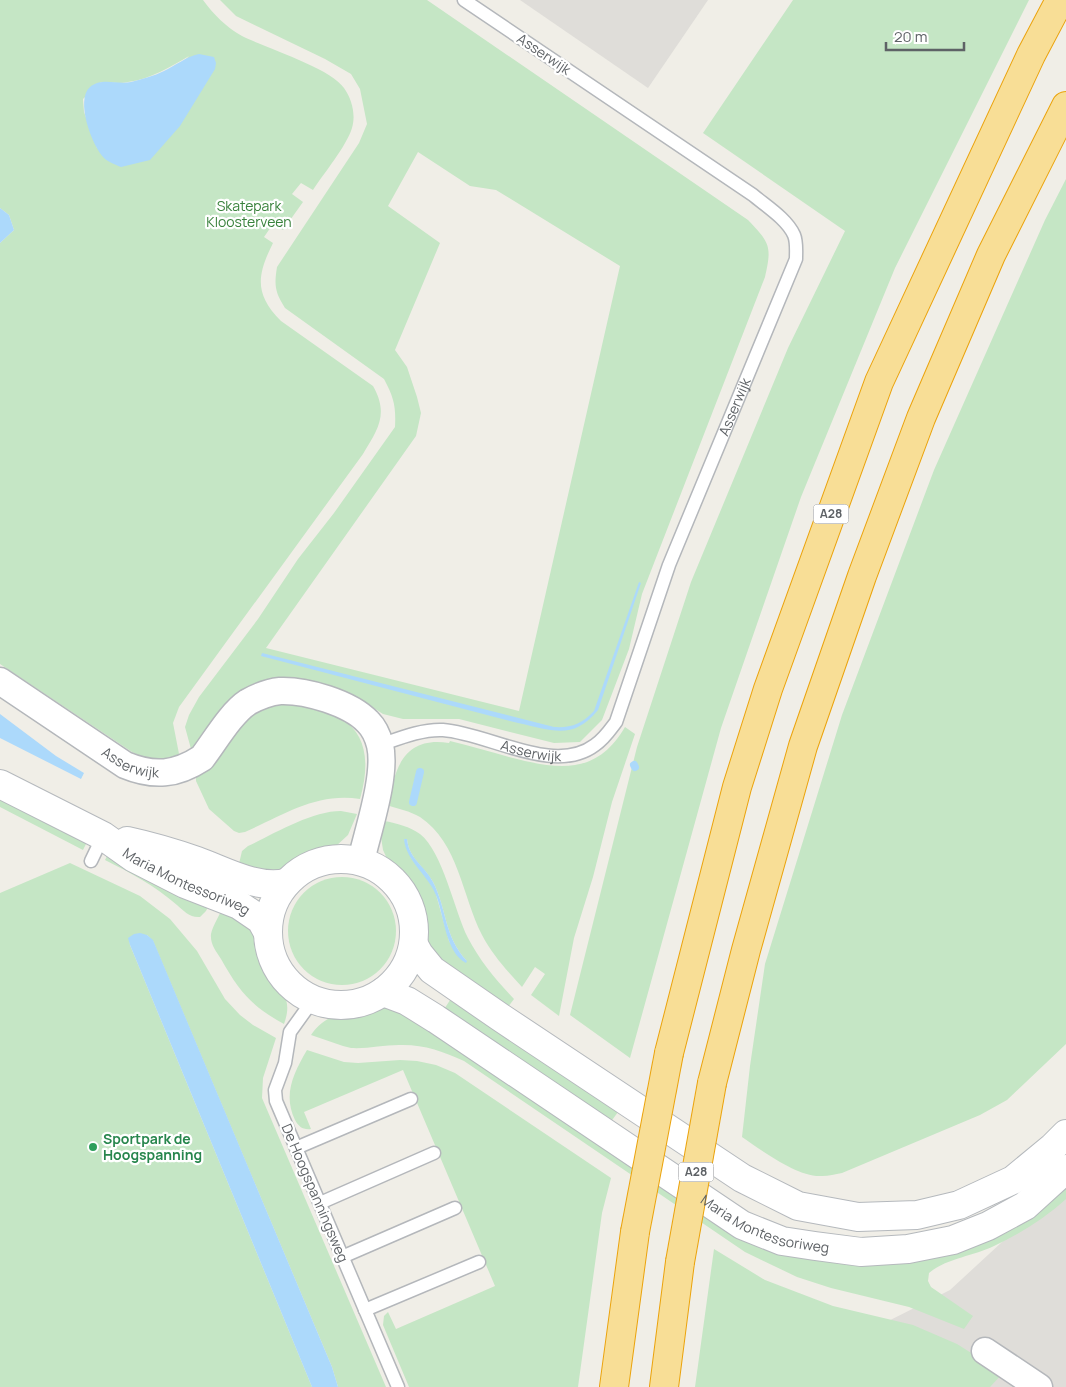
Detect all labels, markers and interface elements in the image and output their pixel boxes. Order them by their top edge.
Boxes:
scale bar [886,20,964,52]
text: 20 m [894,26,927,47]
street label: Asserwijk [514,29,576,79]
park label: Skatepark Kloosterveen [206,196,292,231]
street label: Asserwijk [714,374,755,439]
road number: A28 [814,504,848,524]
street label: Asserwijk [499,735,562,765]
street label: Asserwijk [98,742,161,782]
street label: Maria Montessoriweg [119,843,254,919]
street label: De Hoogspanningsweg [278,1121,353,1265]
place label: Sportpark de Hoogspanning [103,1129,202,1164]
marker: Sportpark de Hoogspanning [87,1141,99,1153]
road number: A28 [678,1162,714,1182]
street label: Maria Montessoriweg [697,1190,830,1257]

